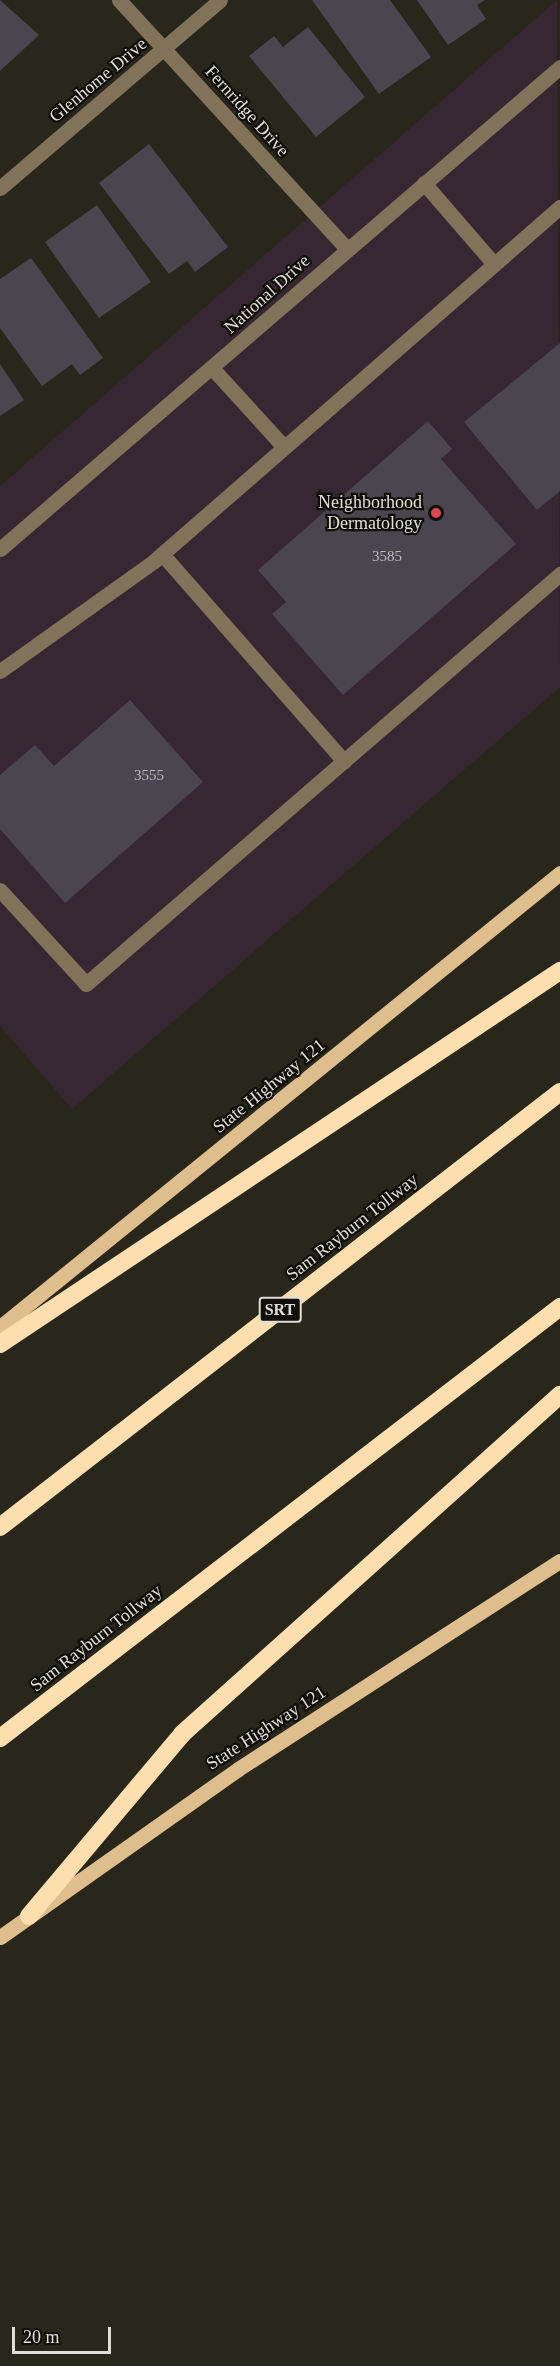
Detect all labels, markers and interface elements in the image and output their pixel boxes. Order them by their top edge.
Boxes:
street label: Glenhome Drive [45,33,151,127]
street label: Fernridge Drive [200,61,294,161]
street label: National Drive [220,250,314,338]
place label: Neighborhood Dermatology [318,492,422,534]
marker: Neighborhood Dermatology [427,504,445,522]
house number: 3585 [372,548,402,566]
house number: 3555 [134,767,164,785]
street label: State Highway 121 [209,1034,329,1138]
street label: Sam Rayburn Tollway [282,1169,422,1285]
road number: SRT [258,1297,302,1323]
street label: Sam Rayburn Tollway [26,1580,166,1696]
street label: State Highway 121 [202,1681,330,1775]
scale bar [15,2315,114,2353]
text: 20 m [23,2327,60,2347]

